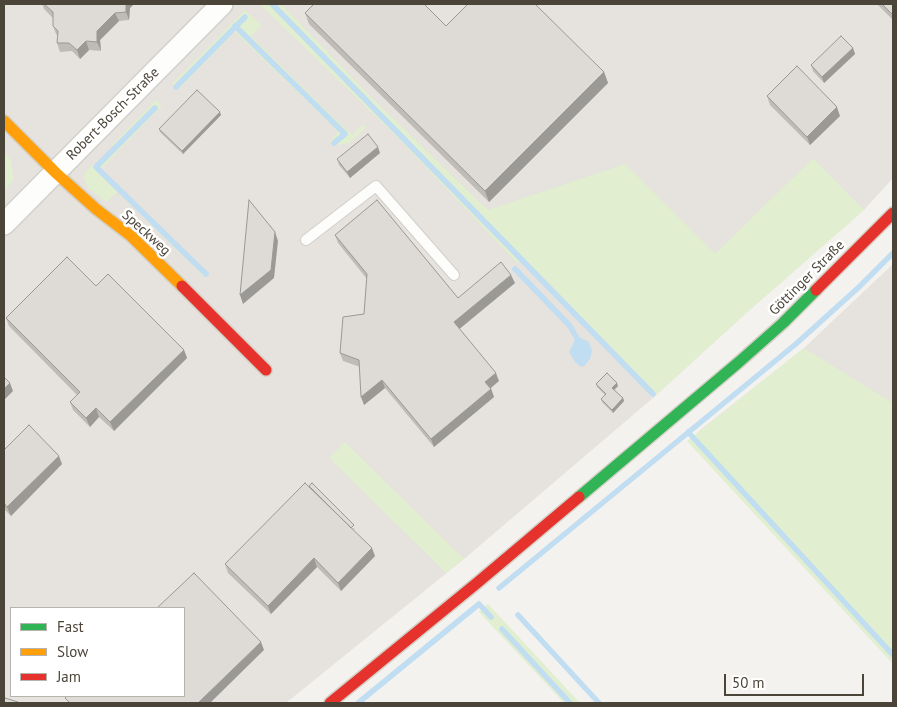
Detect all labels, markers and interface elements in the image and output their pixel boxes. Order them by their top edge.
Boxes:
street label: Robert-Bosch-Straße [63,64,163,164]
street label: Speckweg [118,207,174,259]
street label: Göttinger Straße [766,237,848,319]
legend [10,607,185,697]
text: Fast [57,617,84,636]
text: Slow [57,642,88,661]
scale bar [727,664,867,696]
text: Jam [57,667,81,686]
text: 50 m [732,673,765,692]

